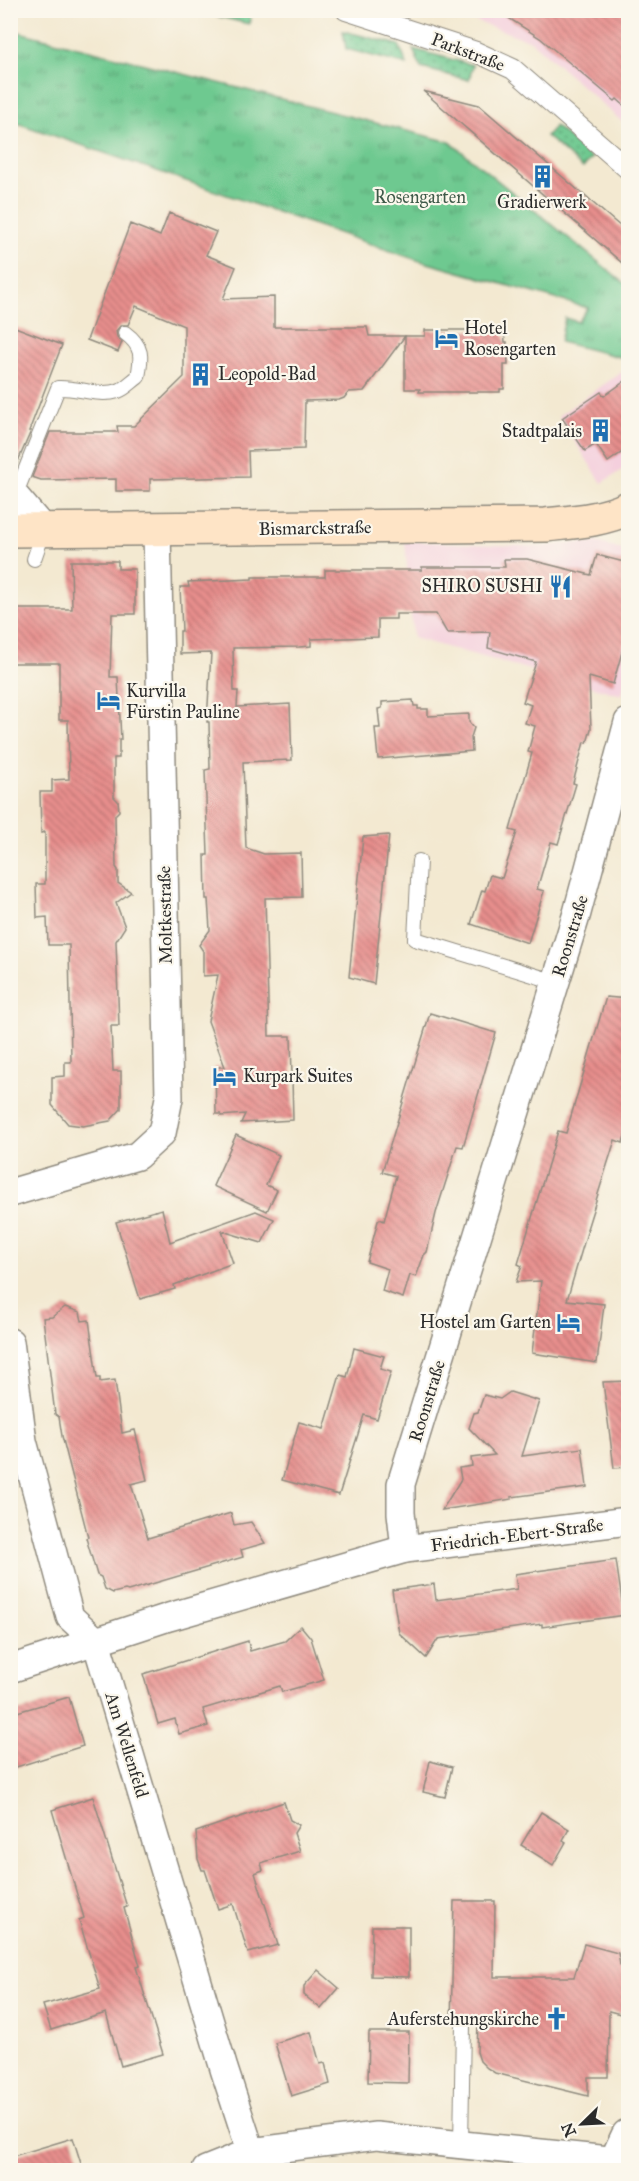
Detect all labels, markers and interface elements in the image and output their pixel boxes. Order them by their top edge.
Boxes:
street label: Parkstraße [428,28,508,76]
building icon: Gradierwerk [529,163,555,189]
park label: Rosengarten [374,186,466,209]
place label: Gradierwerk [497,191,588,213]
place label: Hotel Rosengarten [464,317,556,361]
hotel icon: Hotel Rosengarten [433,325,459,351]
building icon: Leopold-Bad [187,361,213,387]
place label: Leopold-Bad [218,363,316,385]
building icon: Stadtpalais [587,418,613,444]
place label: Stadtpalais [502,420,582,442]
street label: Bismarckstraße [258,516,372,540]
restaurant icon: SHIRO SUSHI [548,573,574,599]
place label: SHIRO SUSHI [421,575,543,597]
place label: Kurvilla Fürstin Pauline [126,680,240,723]
hotel icon: Kurvilla Fürstin Pauline [95,688,121,714]
street label: Moltkestraße [153,866,177,964]
street label: Roonstraße [547,892,593,980]
hotel icon: Kurpark Suites [212,1063,238,1089]
place label: Kurpark Suites [243,1065,353,1087]
hotel icon: Hostel am Garten [556,1309,582,1335]
place label: Hostel am Garten [420,1311,551,1333]
street label: Roonstraße [404,1357,450,1445]
street label: Friedrich-Ebert-Straße [429,1514,605,1556]
street label: Am Wellenfeld [100,1689,153,1800]
church icon: Auferstehungskirche [544,2006,570,2032]
place label: Auferstehungskirche [387,2008,539,2031]
north arrow [552,2094,612,2154]
text: N [557,2119,580,2140]

